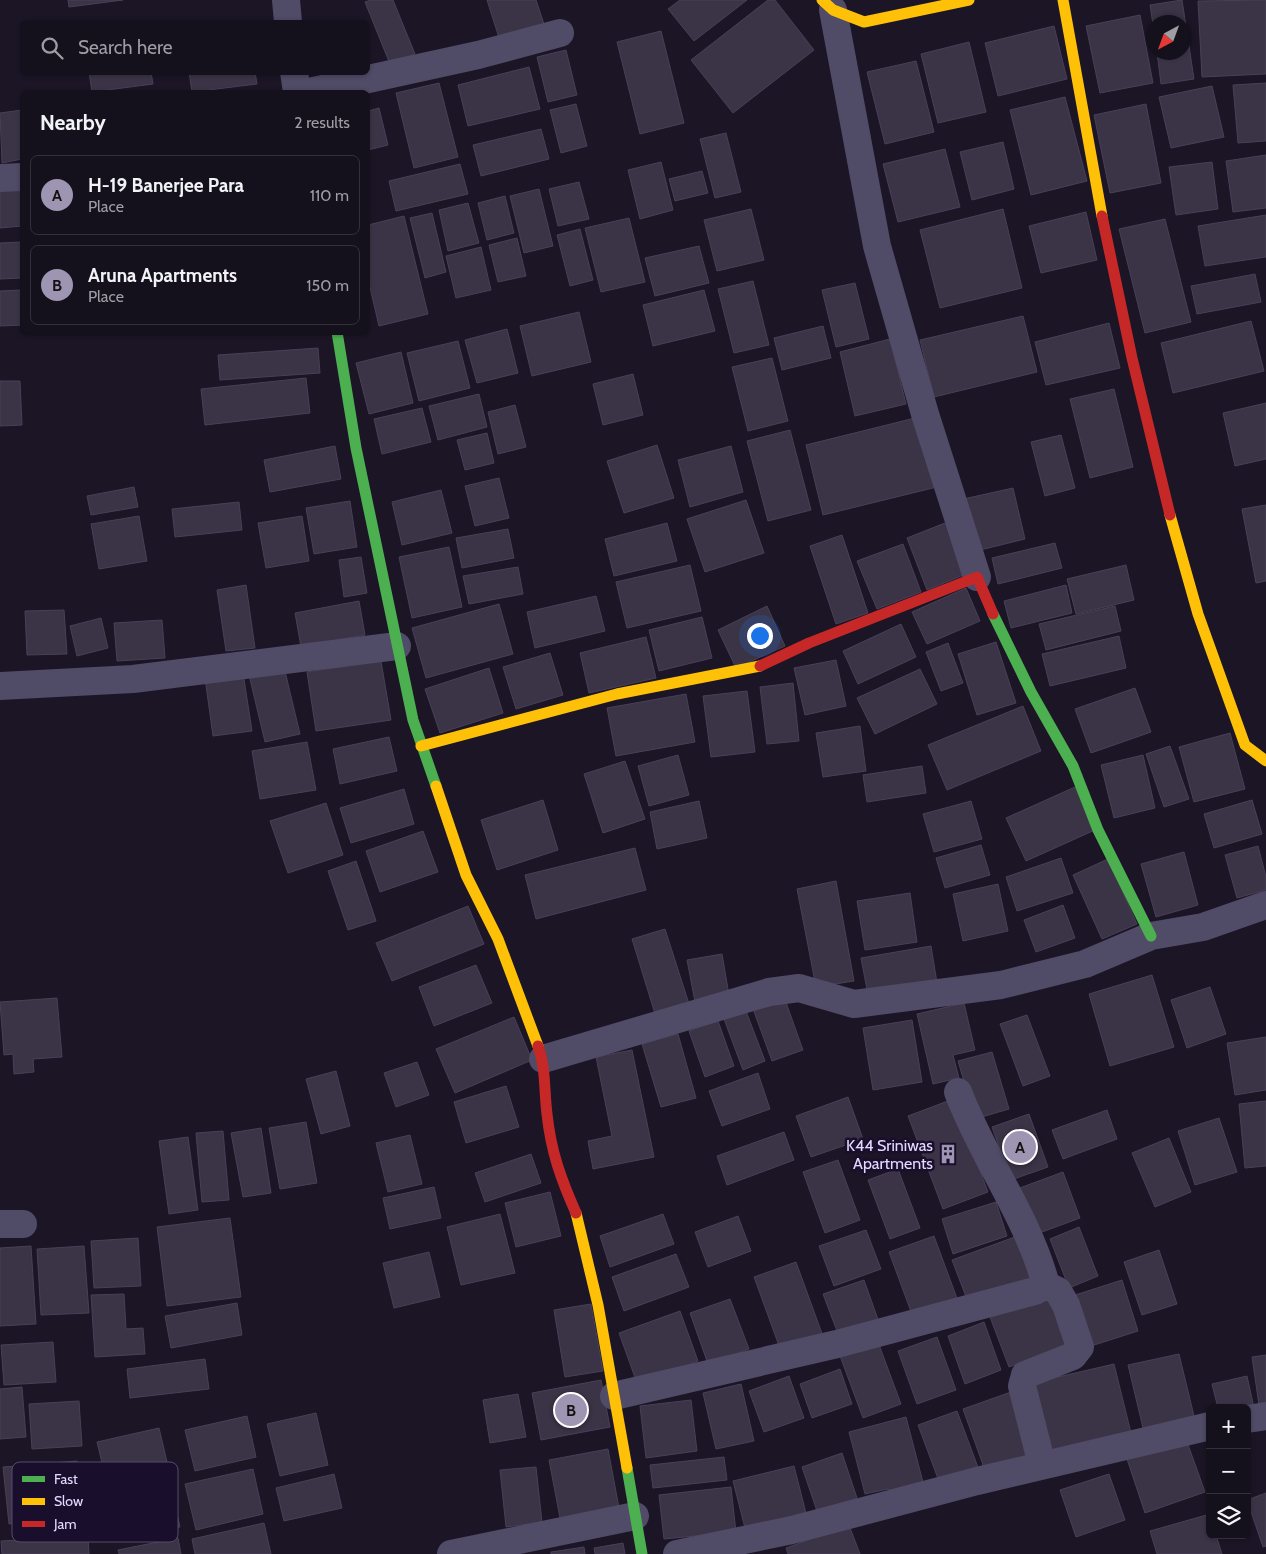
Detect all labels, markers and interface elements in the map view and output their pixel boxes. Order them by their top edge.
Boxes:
north arrow [1146,15,1191,60]
search box [20,20,370,75]
icon: search [38,34,66,62]
text: Search here [78,36,172,59]
text: Nearby [40,110,106,135]
text: 2 results [294,113,350,132]
text: H-19 Banerjee Para [88,174,244,197]
text: A [52,186,62,205]
text: 110 m [310,186,349,205]
text: Place [88,197,124,216]
text: Aruna Apartments [88,264,237,287]
text: B [52,276,62,295]
text: 150 m [306,276,349,295]
text: Place [88,287,124,306]
your location [747,623,773,649]
pin: A [1004,1128,1036,1166]
place label: K44 Sriniwas Apartments [846,1136,933,1173]
building icon: K44 Sriniwas Apartments [937,1143,959,1165]
pin: B [555,1391,587,1429]
map controls [1206,1404,1251,1539]
button: + [1206,1404,1251,1449]
button: − [1206,1449,1251,1494]
legend [12,1462,178,1542]
text: Fast [54,1470,78,1488]
text: Slow [54,1492,83,1510]
button: layers [1206,1494,1251,1539]
text: Jam [53,1515,76,1533]

